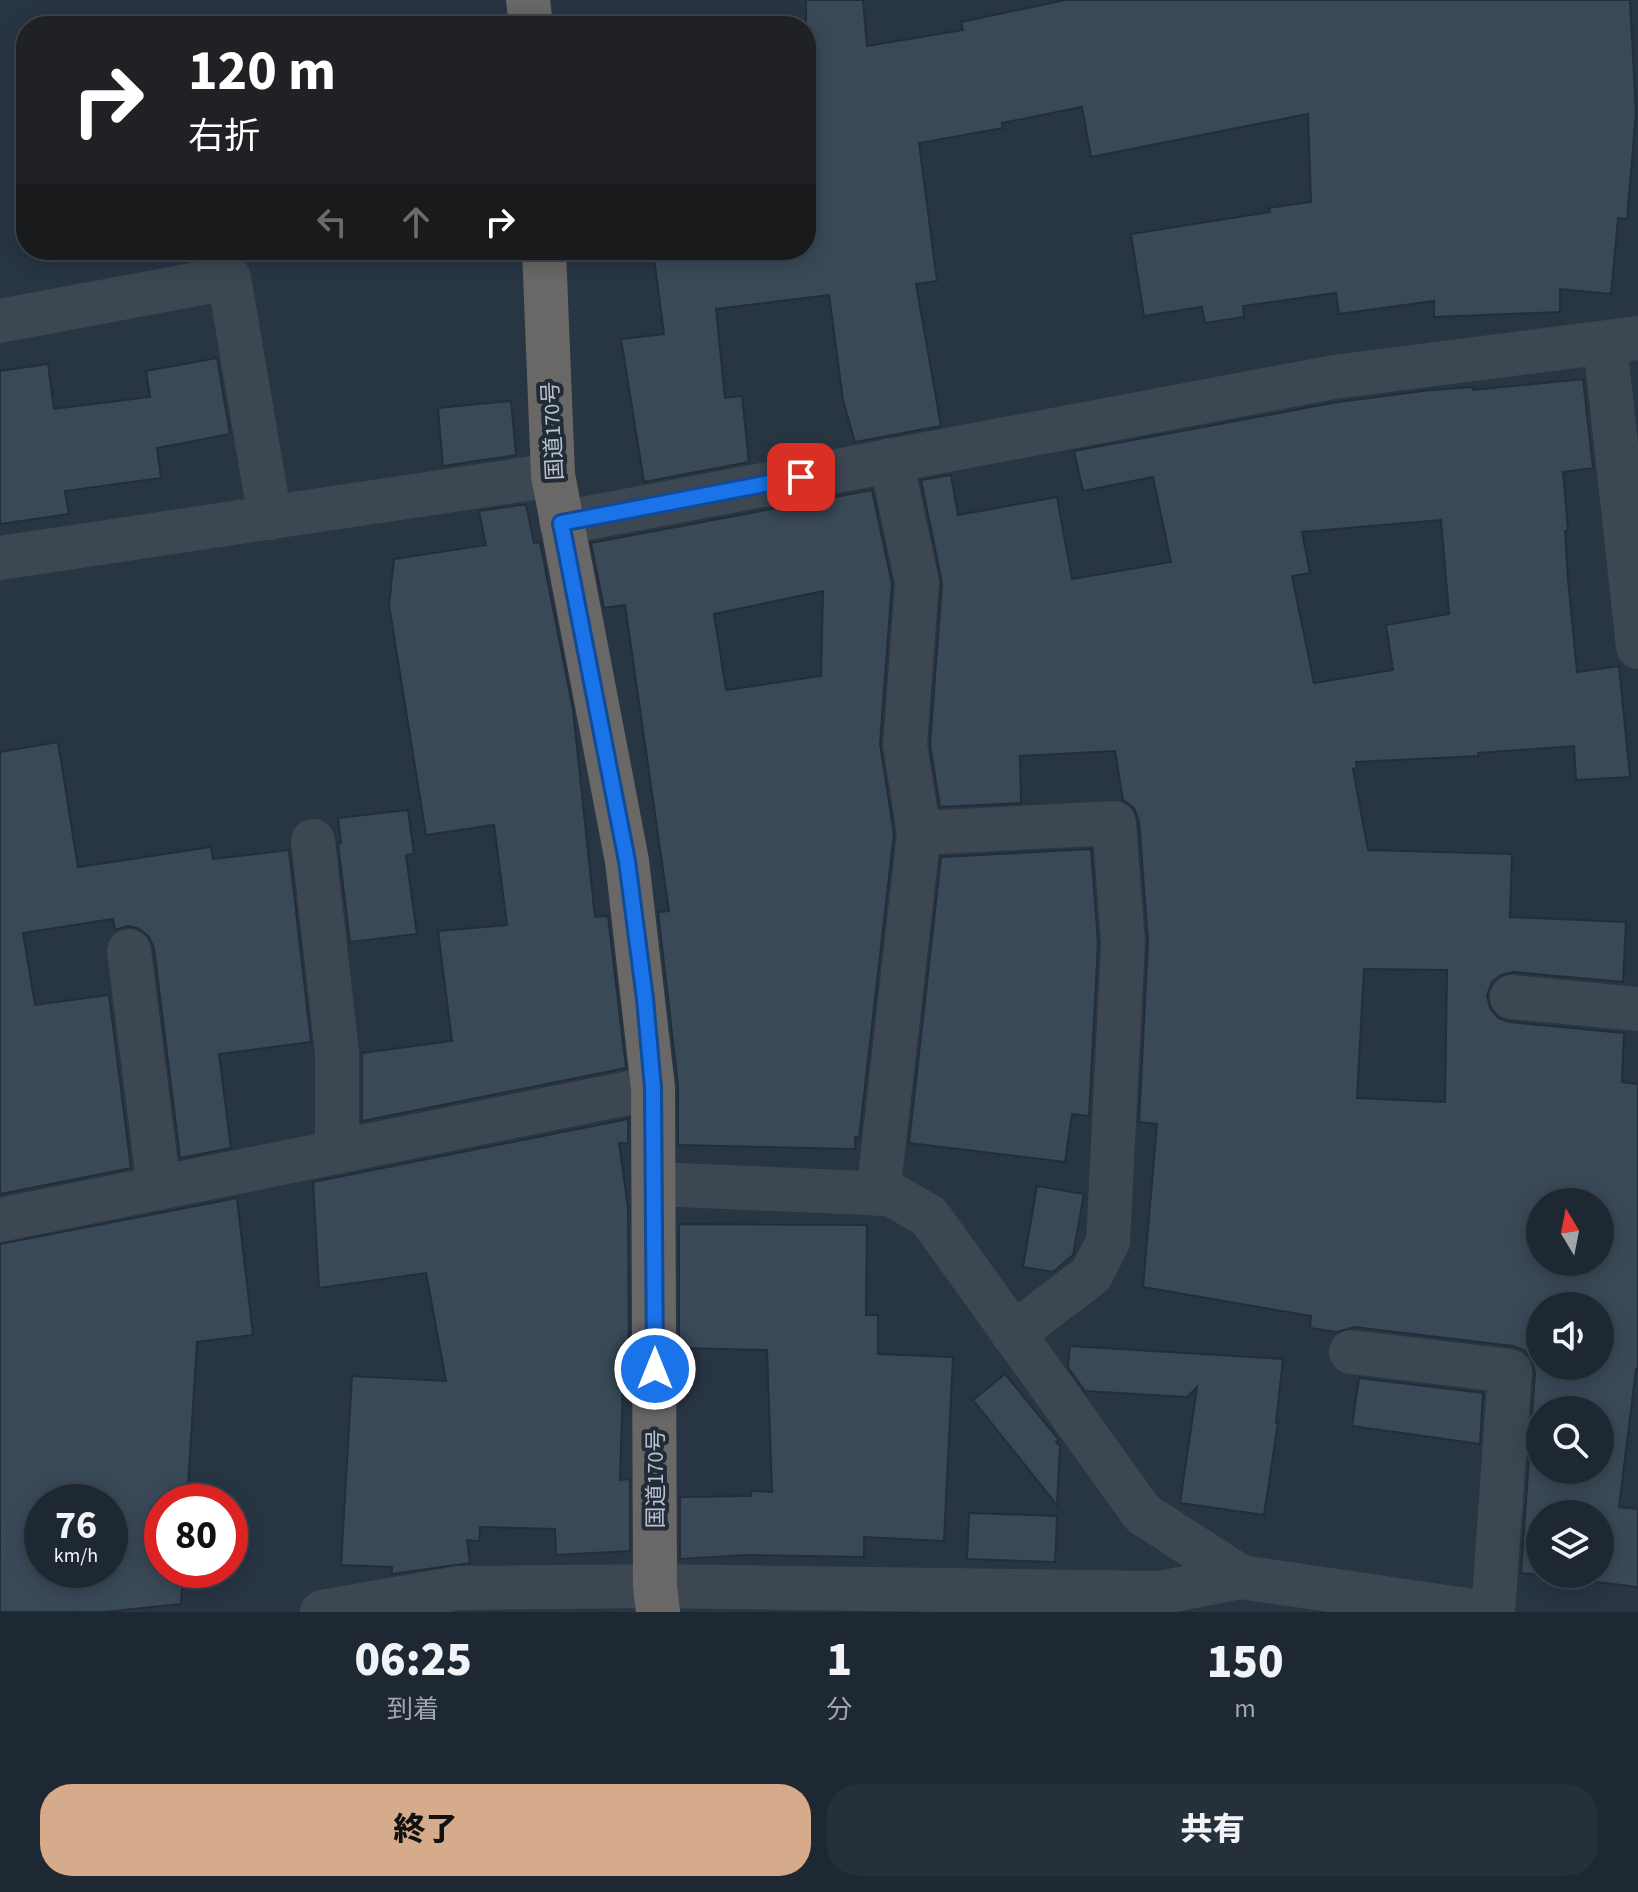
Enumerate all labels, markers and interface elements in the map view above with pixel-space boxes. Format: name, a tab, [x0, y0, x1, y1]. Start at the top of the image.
text: 120 m	[188, 32, 336, 111]
icon: right	[56, 48, 160, 152]
text: 右折	[188, 111, 260, 162]
icon: left	[310, 200, 354, 244]
icon: ahead	[394, 200, 438, 244]
icon: right	[478, 200, 522, 244]
street label: 国道170号	[534, 381, 572, 481]
pin	[767, 443, 835, 511]
icon: arrive	[779, 455, 823, 499]
north arrow	[1526, 1188, 1614, 1276]
map controls	[1526, 1188, 1614, 1588]
button: sound	[1526, 1292, 1614, 1380]
position arrow	[613, 1327, 697, 1411]
button: search	[1526, 1396, 1614, 1484]
street label: 国道170号	[640, 1430, 672, 1528]
speed limit sign: 80	[144, 1484, 248, 1588]
text: 76	[55, 1497, 97, 1554]
button: layers	[1526, 1500, 1614, 1588]
text: km/h	[54, 1542, 98, 1570]
text: 06:25	[354, 1626, 472, 1694]
text: 1	[826, 1626, 852, 1694]
text: 150	[1207, 1628, 1284, 1696]
text: m	[1234, 1690, 1256, 1727]
text: 到着	[387, 1691, 439, 1728]
text: 分	[826, 1691, 852, 1728]
button: 終了	[40, 1784, 811, 1876]
button: 共有	[827, 1784, 1598, 1876]

